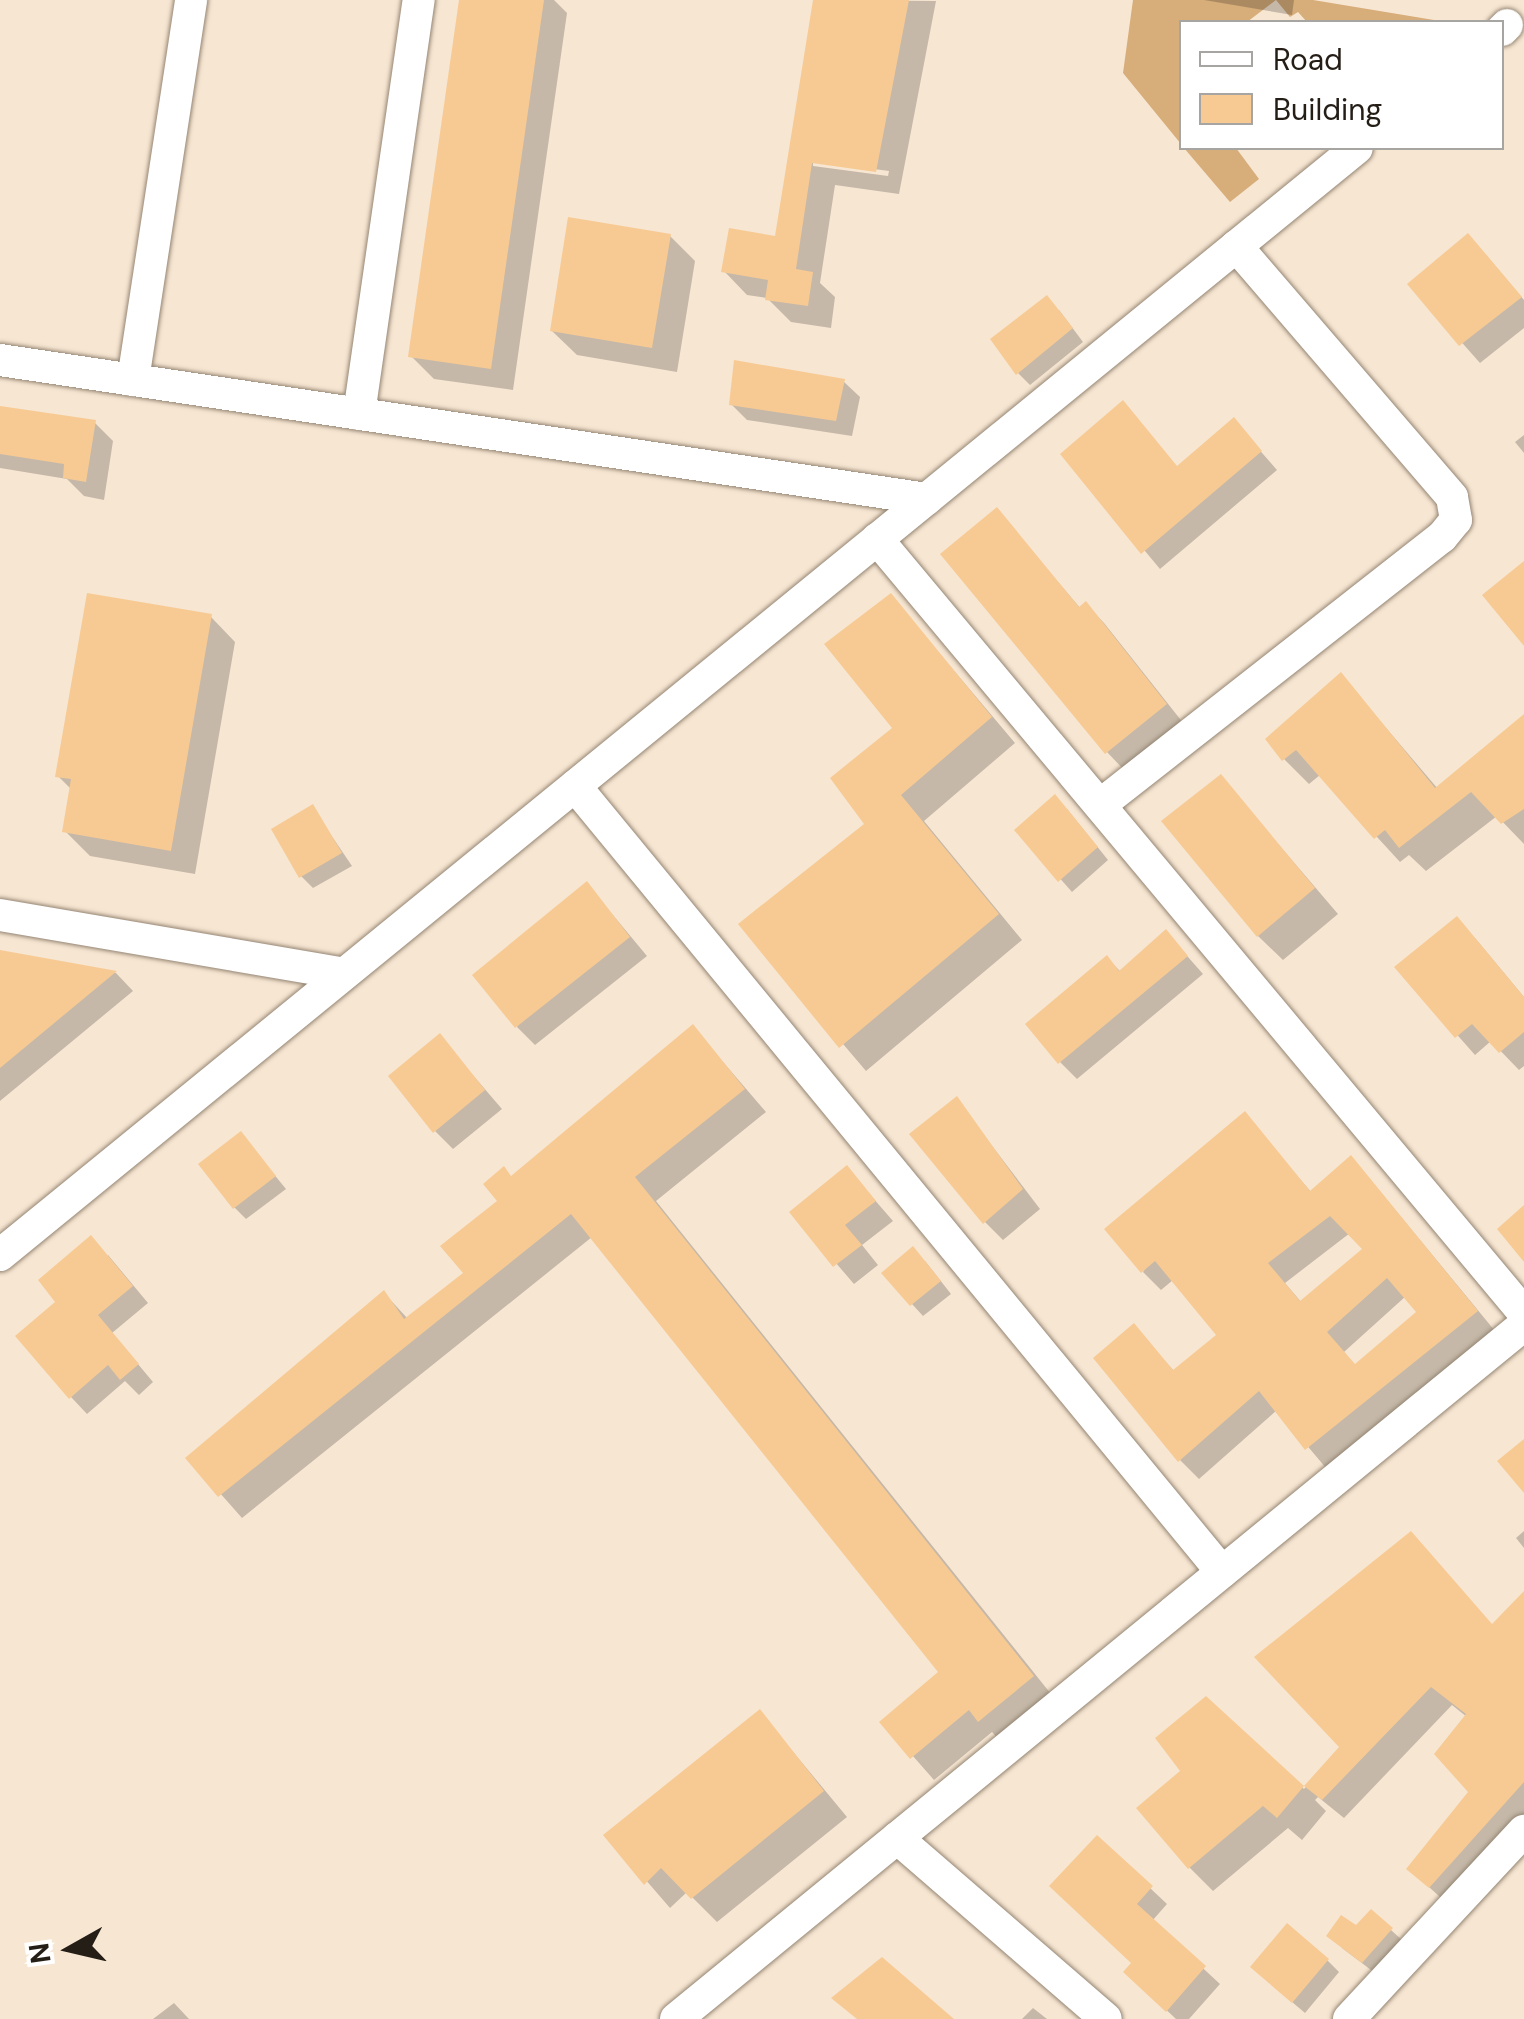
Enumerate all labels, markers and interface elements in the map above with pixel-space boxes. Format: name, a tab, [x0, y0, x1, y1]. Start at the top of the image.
legend	[1179, 20, 1504, 150]
text: Road	[1273, 40, 1343, 79]
text: Building	[1273, 90, 1382, 129]
north arrow	[20, 1899, 120, 1999]
text: N	[20, 1941, 60, 1966]

